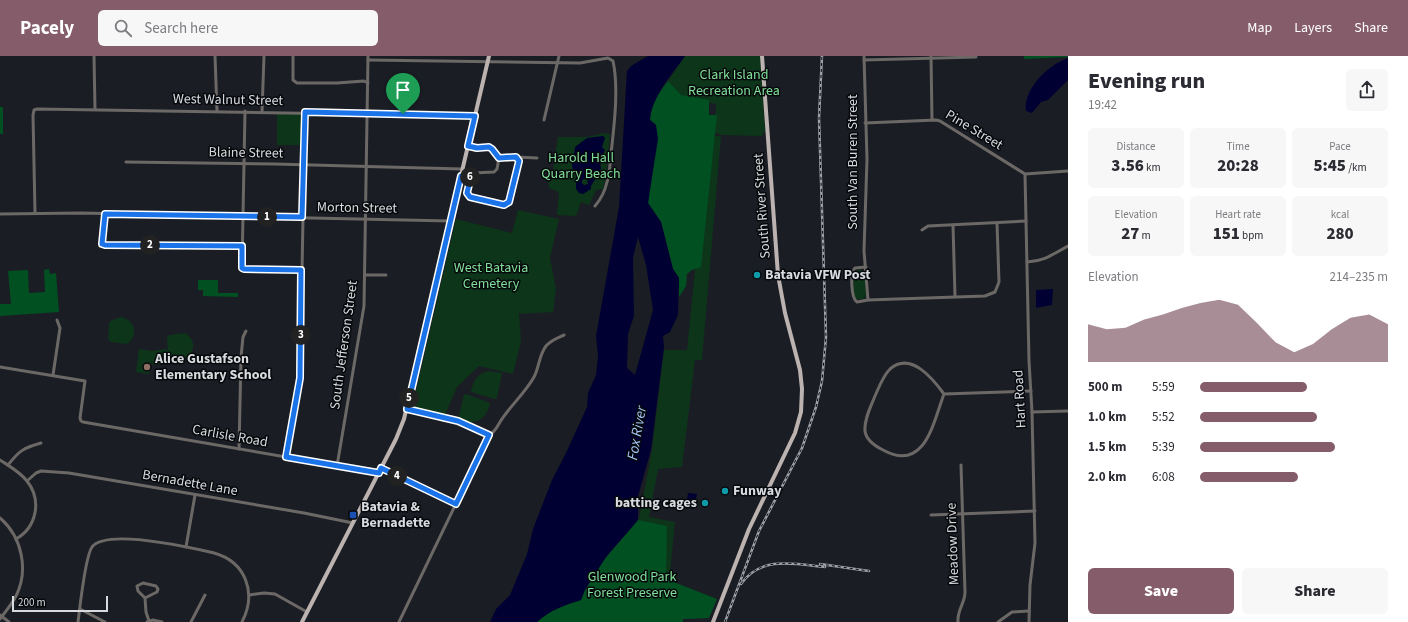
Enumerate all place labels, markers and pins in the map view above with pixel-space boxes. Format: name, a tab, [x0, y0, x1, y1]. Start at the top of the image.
pin	[386, 73, 420, 114]
pin: 6	[460, 167, 480, 187]
pin: 1	[257, 207, 277, 227]
pin: 2	[140, 235, 160, 255]
place label: Batavia VFW Post	[765, 265, 871, 285]
marker: Batavia VFW Post	[752, 270, 762, 280]
pin: 3	[291, 325, 311, 345]
place label: Alice Gustafson Elementary School	[154, 349, 271, 385]
marker: Alice Gustafson Elementary School	[142, 362, 152, 372]
pin: 5	[399, 388, 419, 408]
pin: 4	[387, 466, 407, 486]
place label: Funway	[733, 481, 782, 501]
marker: Funway	[720, 486, 730, 496]
place label: batting cages	[615, 493, 697, 513]
place label: Batavia & Bernadette	[361, 497, 430, 533]
marker: batting cages	[700, 498, 710, 508]
marker: Batavia & Bernadette	[348, 510, 358, 520]

